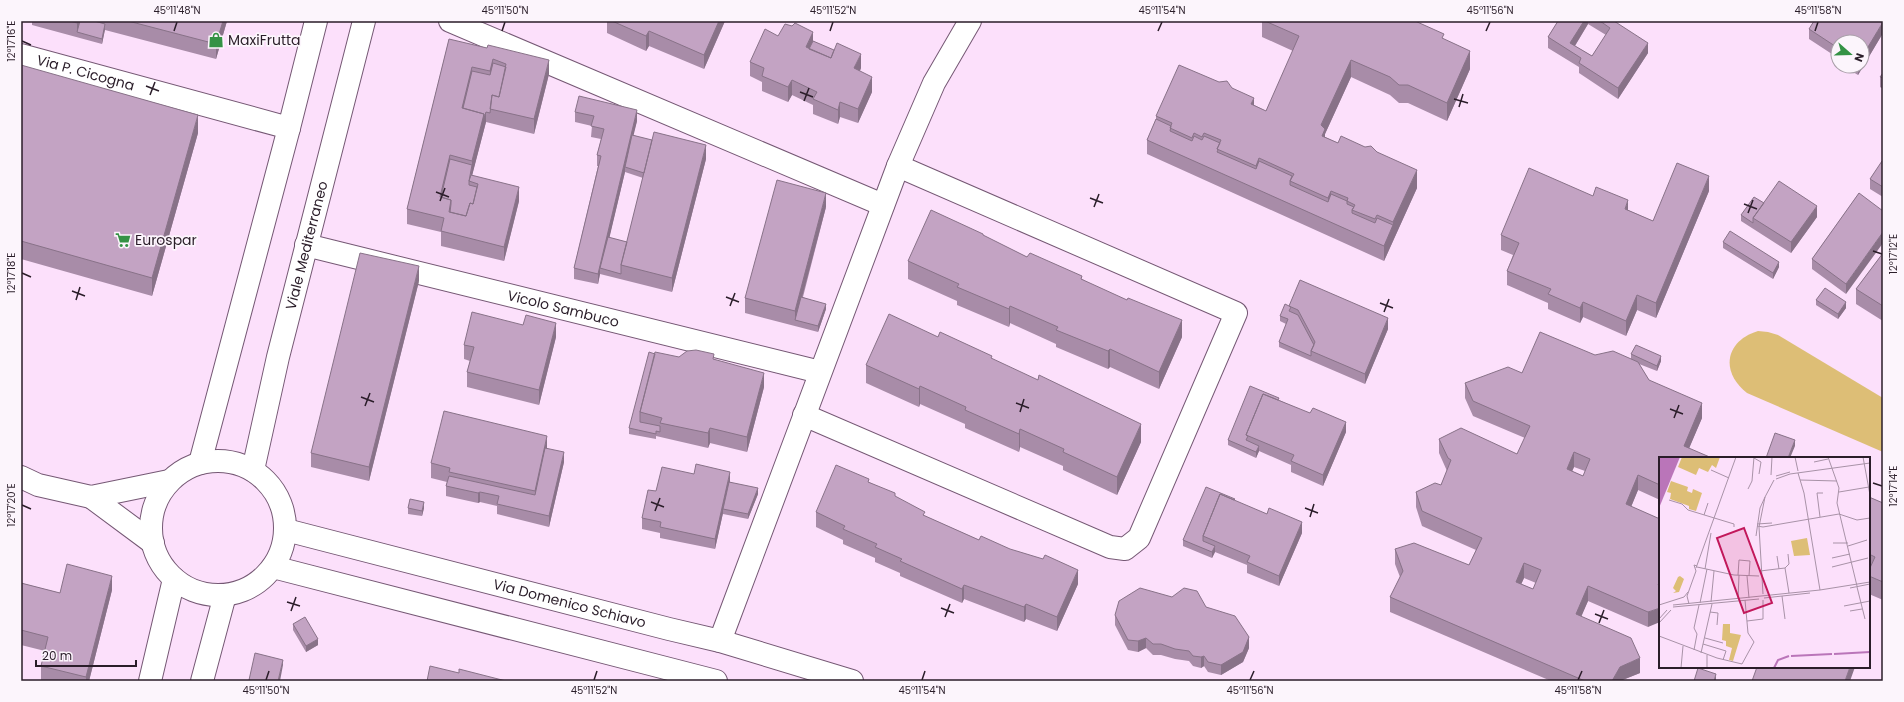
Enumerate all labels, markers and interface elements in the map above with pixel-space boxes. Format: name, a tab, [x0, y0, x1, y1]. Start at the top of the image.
text: 45°11'48"N	[153, 3, 201, 18]
text: 45°11'50"N	[481, 3, 529, 18]
text: 45°11'52"N	[810, 3, 856, 18]
text: 45°11'54"N	[1138, 3, 1186, 18]
text: 45°11'56"N	[1466, 3, 1514, 18]
text: 45°11'58"N	[1794, 3, 1842, 18]
text: 12°17'16"E	[4, 21, 19, 61]
place label: MaxiFrutta	[228, 30, 301, 50]
shop icon: MaxiFrutta	[207, 31, 225, 49]
north arrow	[1830, 34, 1870, 74]
street label: Via P. Cicogna	[34, 50, 137, 95]
text: N	[1850, 51, 1868, 64]
street label: Viale Mediterraneo	[280, 179, 333, 312]
place label: Eurospar	[135, 230, 197, 250]
supermarket icon: Eurospar	[114, 231, 132, 249]
text: 12°17'12"E	[1886, 234, 1901, 274]
text: 12°17'18"E	[4, 253, 19, 293]
street label: Vicolo Sambuco	[505, 285, 621, 332]
inset map	[1659, 457, 1870, 668]
text: 12°17'14"E	[1886, 466, 1901, 506]
text: 12°17'20"E	[4, 483, 19, 527]
street label: Via Domenico Schiavo	[491, 574, 648, 633]
scale bar	[36, 642, 136, 668]
text: 20 m	[42, 647, 72, 664]
text: 45°11'50"N	[242, 683, 290, 698]
text: 45°11'52"N	[571, 683, 617, 698]
text: 45°11'54"N	[898, 683, 946, 698]
text: 45°11'56"N	[1226, 683, 1274, 698]
text: 45°11'58"N	[1554, 683, 1602, 698]

